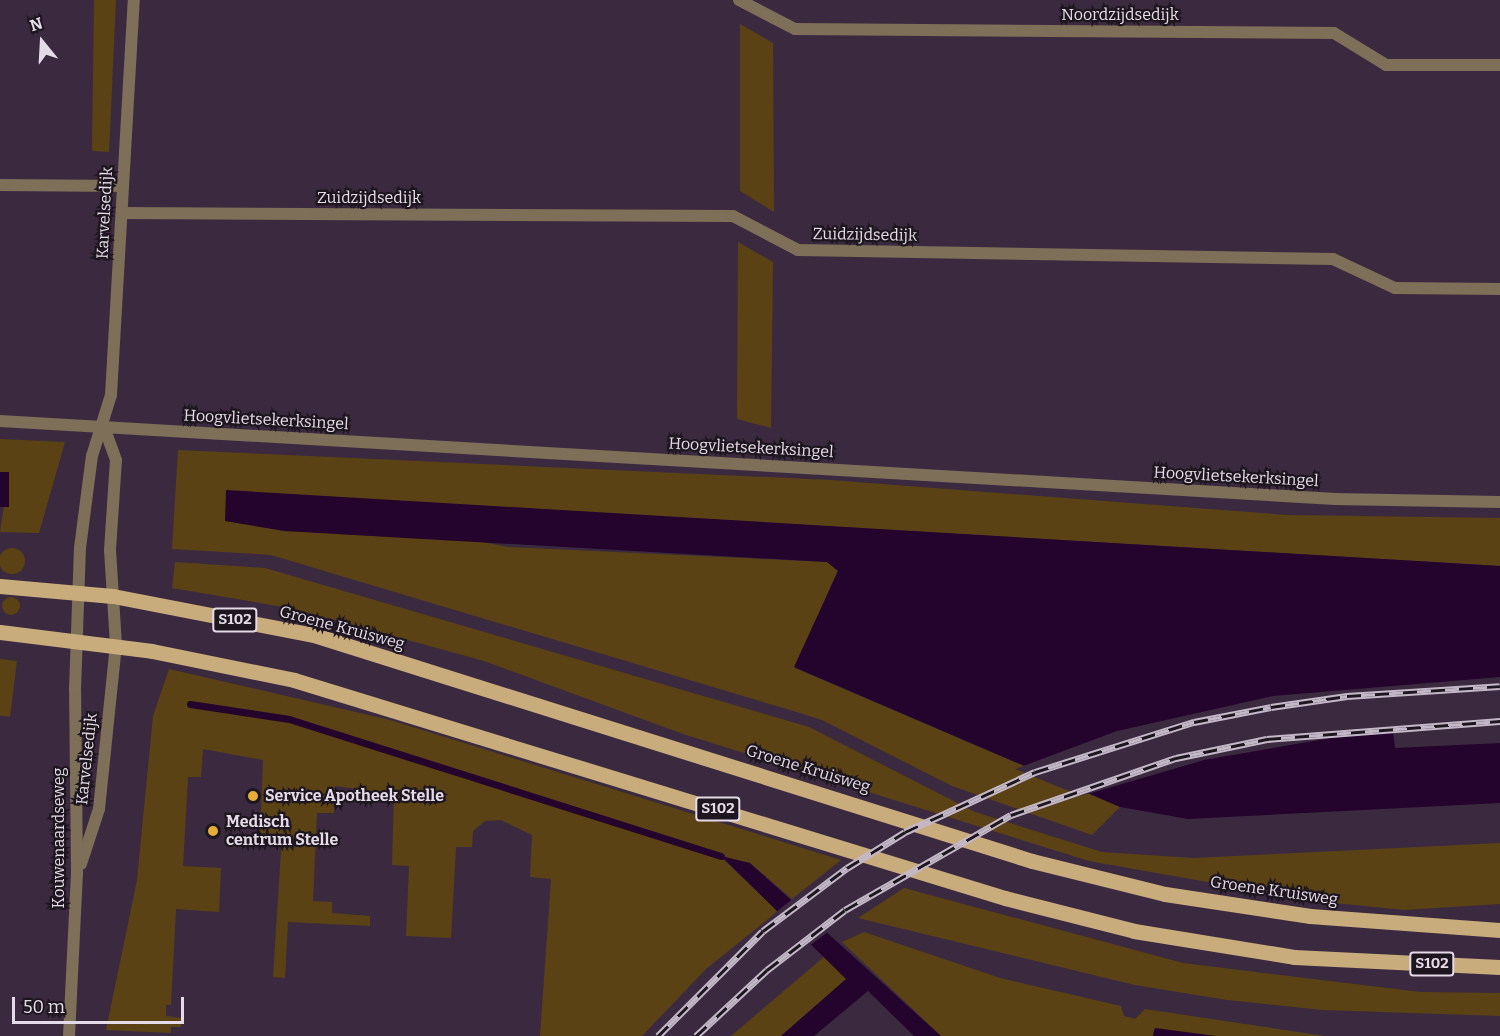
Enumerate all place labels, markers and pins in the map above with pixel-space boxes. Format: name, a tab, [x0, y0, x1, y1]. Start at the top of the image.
place label: Service Apotheek Stelle	[265, 786, 444, 806]
marker: Service Apotheek Stelle	[246, 789, 260, 803]
place label: Medisch centrum Stelle	[226, 812, 338, 850]
marker: Medisch centrum Stelle	[204, 822, 222, 840]

